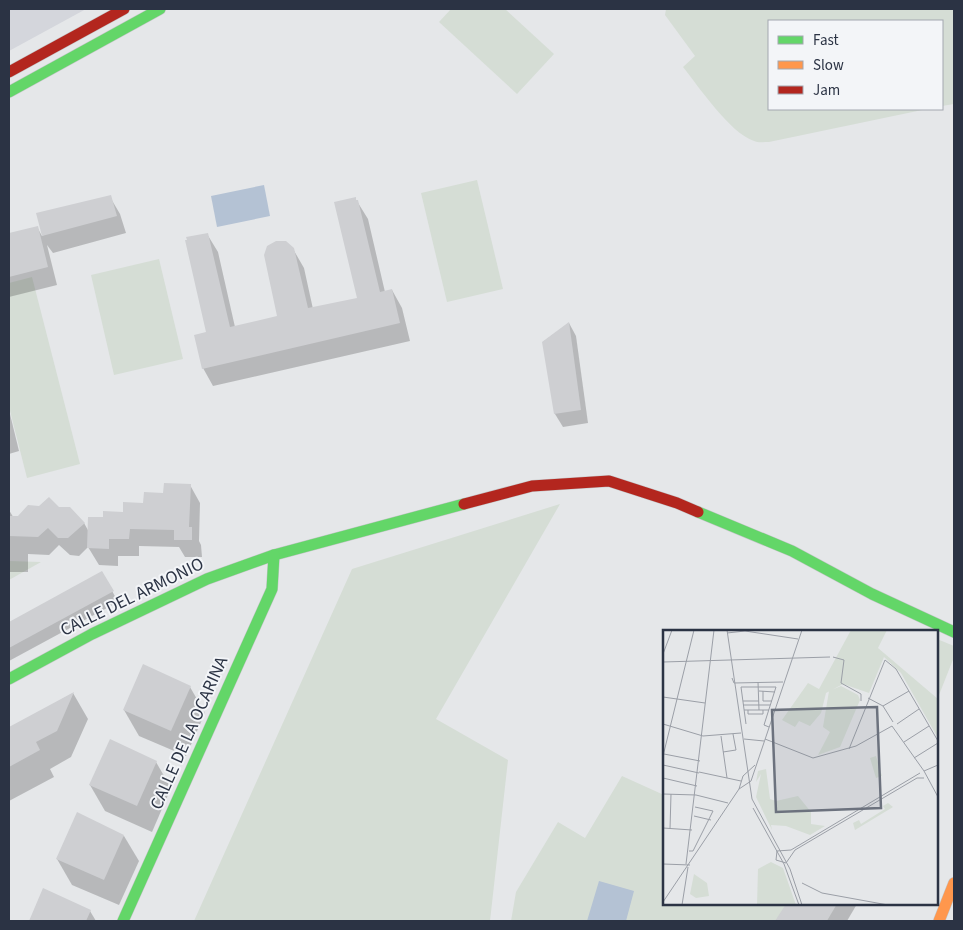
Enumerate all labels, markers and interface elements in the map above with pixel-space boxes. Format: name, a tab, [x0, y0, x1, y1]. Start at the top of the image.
legend	[768, 20, 943, 110]
text: Fast	[813, 30, 839, 51]
text: Slow	[813, 55, 844, 76]
text: Jam	[813, 80, 840, 101]
street label: CALLE DEL ARMONIO	[56, 551, 208, 643]
inset map	[663, 630, 938, 905]
street label: CALLE DE LA OCARINA	[144, 652, 234, 814]

